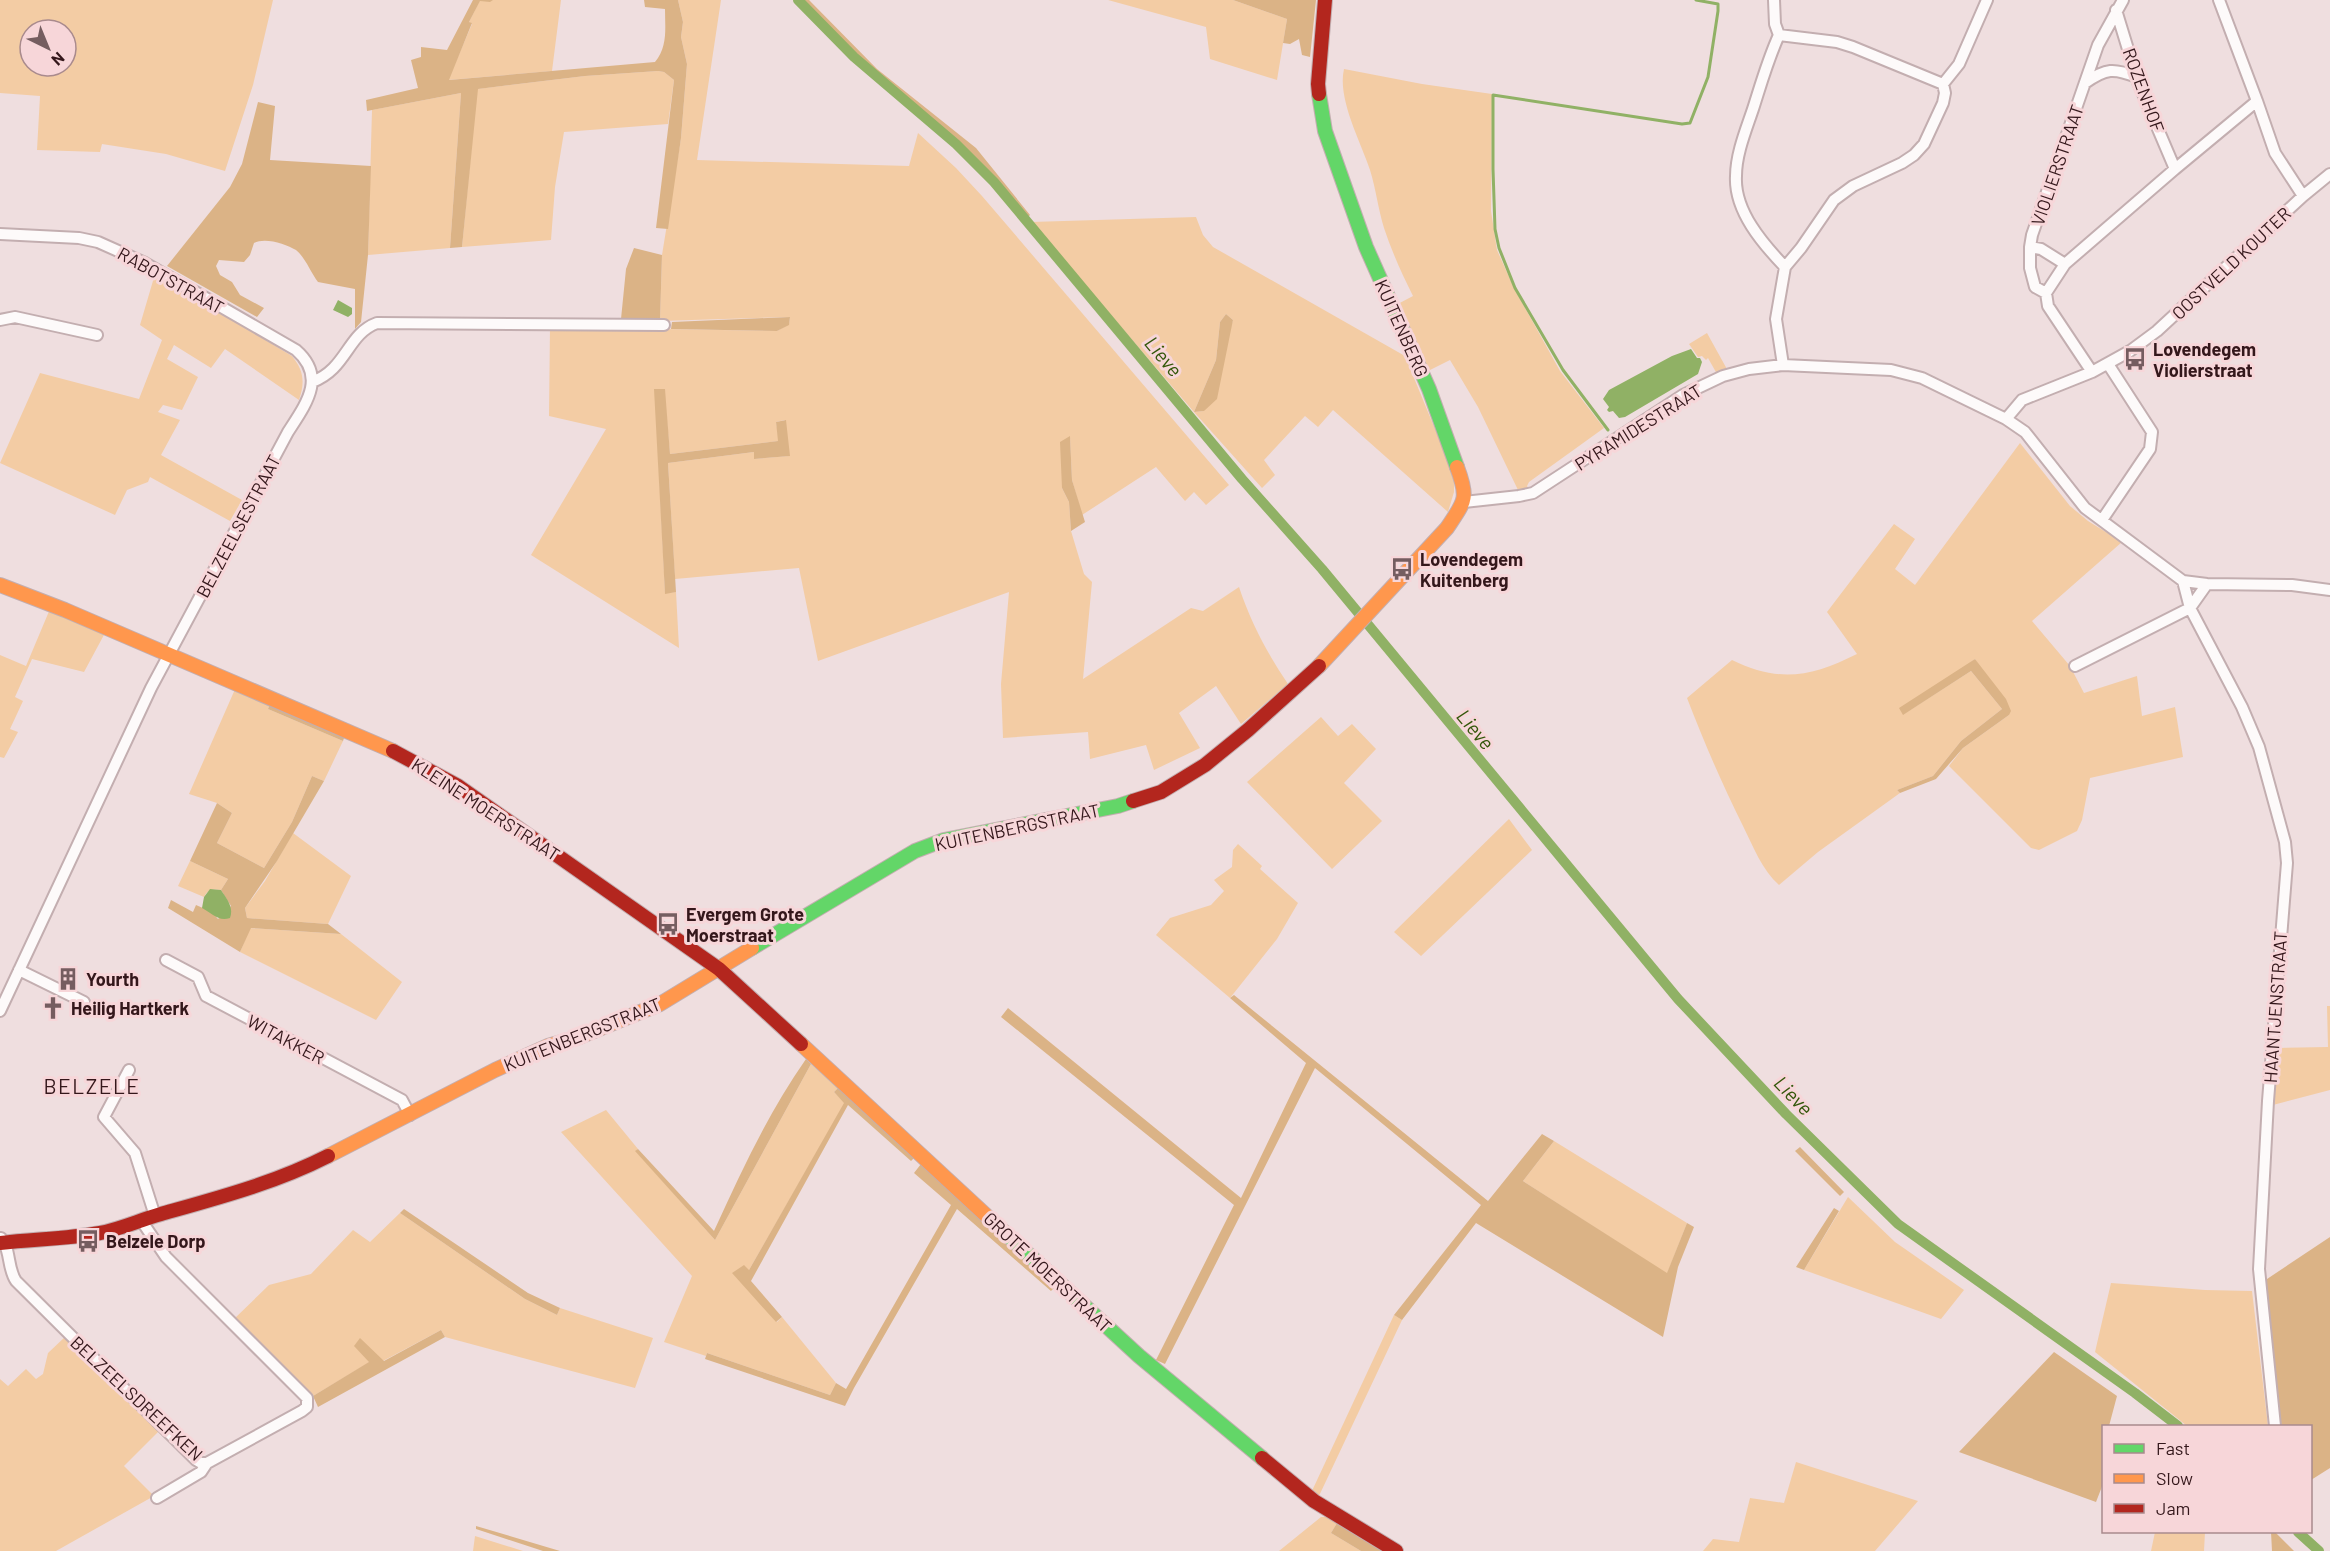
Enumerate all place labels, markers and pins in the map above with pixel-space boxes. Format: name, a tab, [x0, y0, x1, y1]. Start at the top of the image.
place label: Lovendegem Violierstraat	[2153, 338, 2256, 381]
bus stop icon: Lovendegem Violierstraat	[2122, 346, 2148, 372]
place label: Lovendegem Kuitenberg	[1420, 548, 1523, 591]
bus stop icon: Lovendegem Kuitenberg	[1389, 556, 1415, 582]
place label: Evergem Grote Moerstraat	[686, 903, 804, 946]
bus stop icon: Evergem Grote Moerstraat	[655, 911, 681, 937]
building icon: Yourth	[55, 966, 81, 992]
place label: Yourth	[86, 968, 139, 990]
church icon: Heilig Hartkerk	[40, 995, 66, 1021]
place label: Heilig Hartkerk	[71, 997, 189, 1019]
bus stop icon: Belzele Dorp	[75, 1228, 101, 1254]
place label: Belzele Dorp	[106, 1230, 206, 1252]

